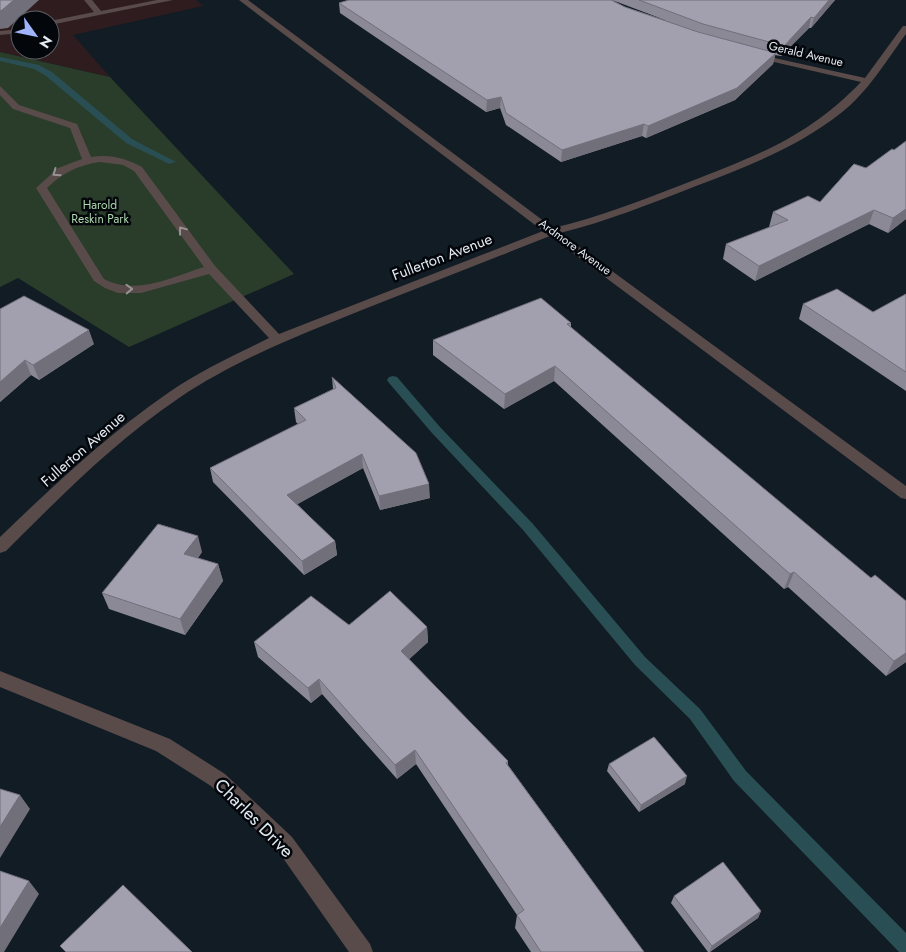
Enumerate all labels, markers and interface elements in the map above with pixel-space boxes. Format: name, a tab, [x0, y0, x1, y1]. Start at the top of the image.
north arrow	[10, 10, 60, 60]
text: N	[34, 32, 57, 52]
street label: Gerald Avenue	[767, 37, 845, 71]
one-way arrow	[52, 167, 61, 176]
park label: Harold Reskin Park	[71, 196, 129, 228]
street label: Ardmore Avenue	[535, 214, 615, 280]
one-way arrow	[180, 227, 188, 236]
street label: Fullerton Avenue	[389, 228, 496, 286]
one-way arrow	[126, 283, 134, 294]
street label: Fullerton Avenue	[36, 406, 130, 492]
street label: Charles Drive	[208, 772, 300, 864]

